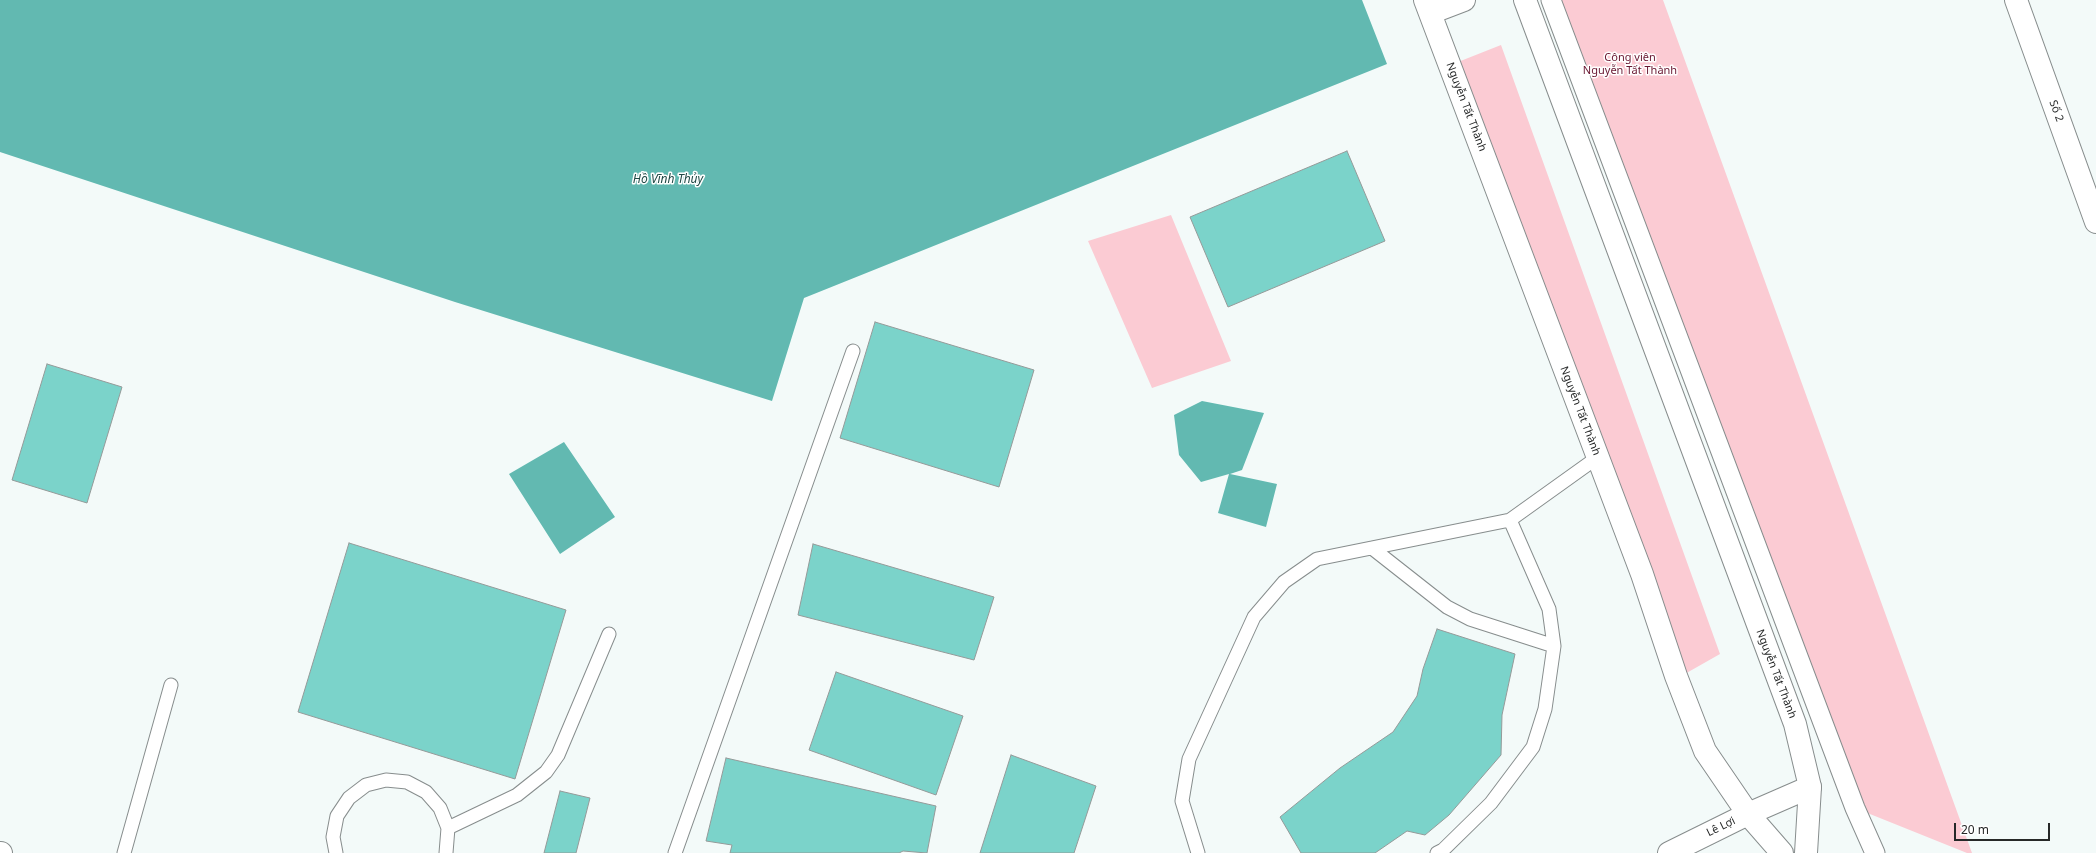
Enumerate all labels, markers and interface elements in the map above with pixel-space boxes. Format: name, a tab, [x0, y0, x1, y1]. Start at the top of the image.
park label: Công viên Nguyễn Tất Thành	[1583, 51, 1677, 77]
street label: Nguyễn Tất Thành	[1443, 61, 1489, 153]
street label: Số 2	[2046, 98, 2066, 124]
water label: Hồ Vĩnh Thủy	[633, 173, 703, 187]
street label: Nguyễn Tất Thành	[1557, 365, 1603, 457]
street label: Nguyễn Tất Thành	[1753, 628, 1799, 720]
street label: Lê Lợi	[1705, 814, 1737, 840]
scale bar	[1956, 815, 2052, 841]
text: 20 m	[1961, 821, 1989, 838]

